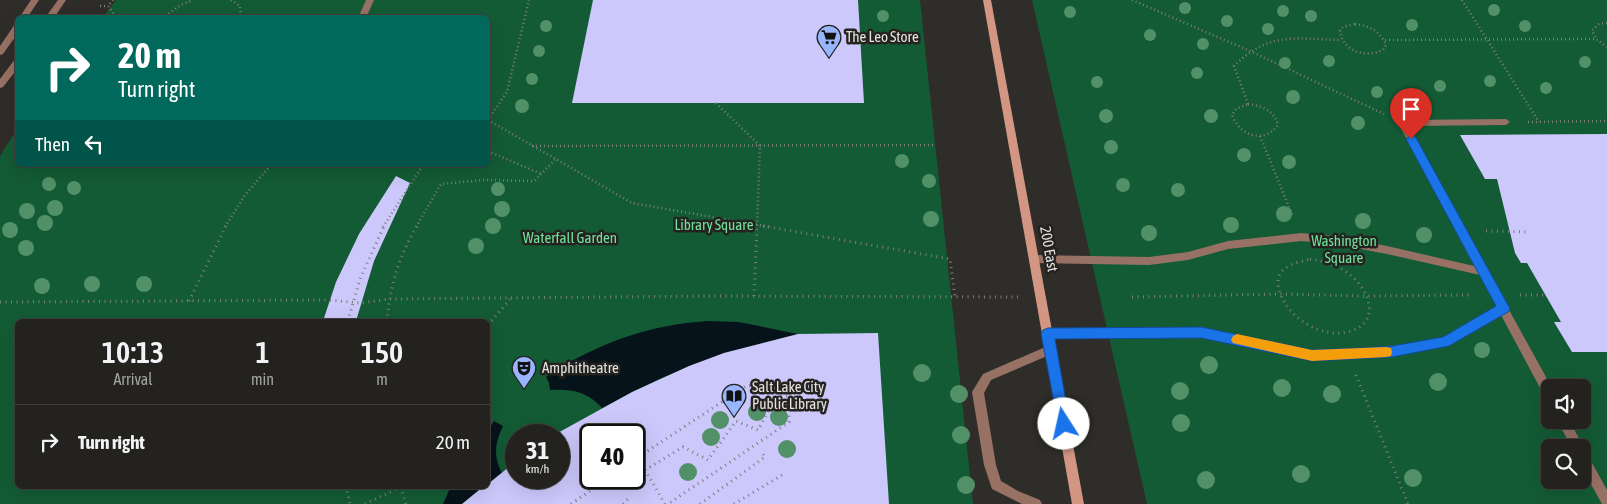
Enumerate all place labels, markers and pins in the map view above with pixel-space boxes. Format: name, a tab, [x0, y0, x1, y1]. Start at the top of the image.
supermarket icon: The Leo Store	[816, 24, 842, 58]
place label: The Leo Store	[846, 28, 919, 45]
pin	[1390, 88, 1432, 139]
theatre icon: Amphitheatre	[511, 355, 537, 389]
place label: Amphitheatre	[542, 359, 619, 376]
place label: Salt Lake City Public Library	[752, 378, 827, 412]
library icon: Salt Lake City Public Library	[721, 383, 747, 417]

